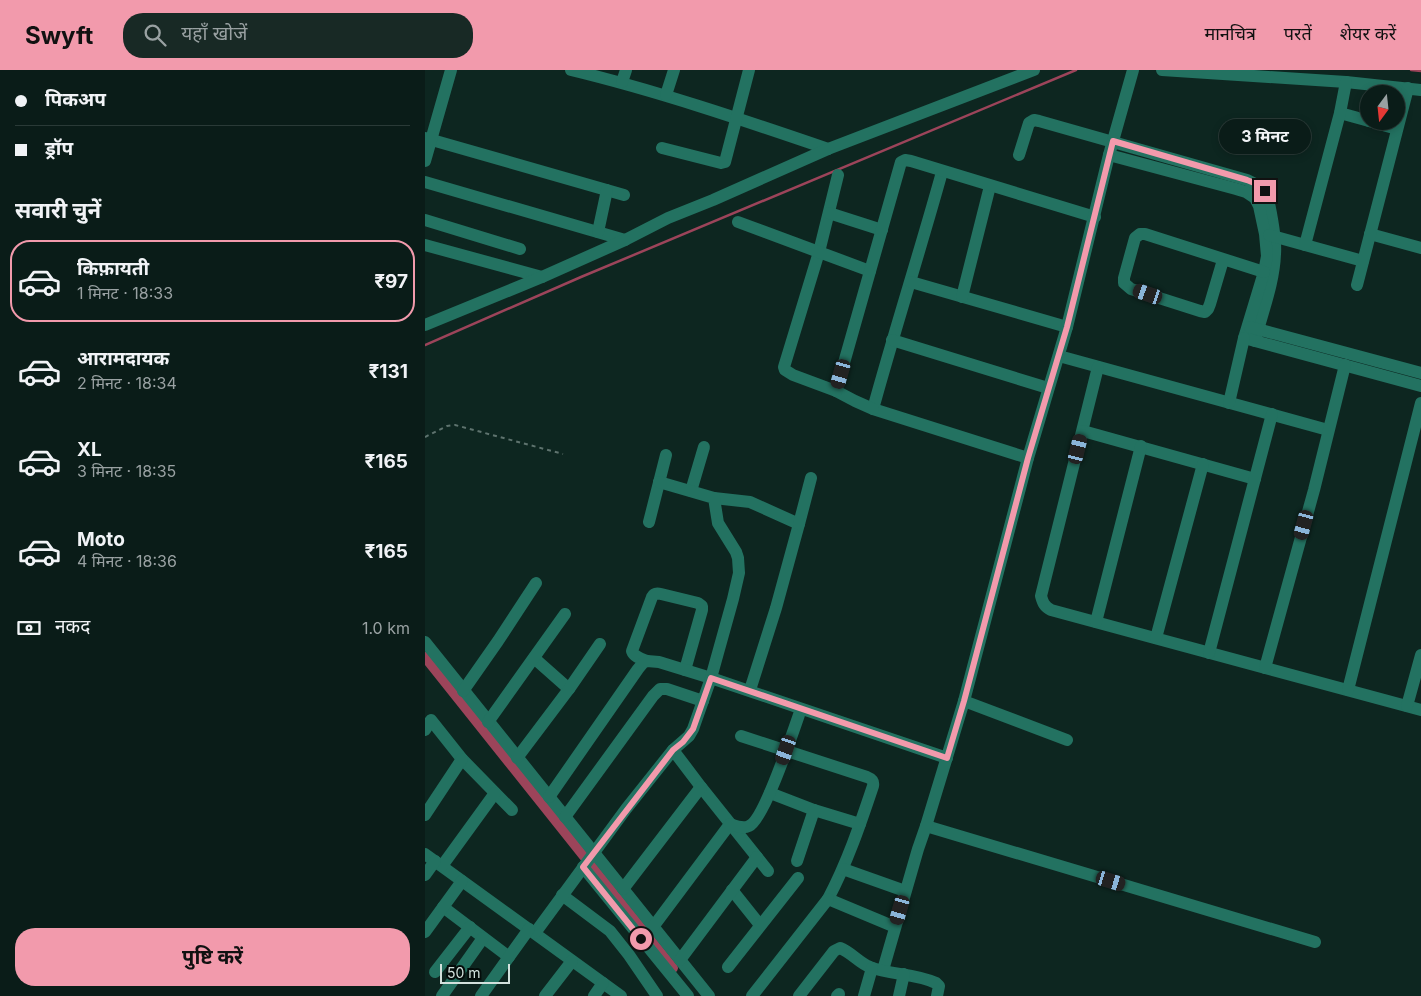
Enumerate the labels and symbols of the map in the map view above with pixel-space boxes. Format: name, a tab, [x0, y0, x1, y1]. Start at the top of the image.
north arrow	[1360, 85, 1405, 130]
callout: 3 मिनट	[1219, 118, 1311, 154]
route end	[1254, 180, 1276, 202]
car	[1131, 282, 1164, 306]
car	[829, 358, 852, 390]
car	[1067, 433, 1088, 465]
car	[1292, 509, 1315, 541]
car	[774, 733, 797, 767]
car	[1094, 869, 1127, 893]
car	[888, 894, 911, 926]
route start	[630, 928, 652, 950]
scale bar	[440, 961, 510, 984]

